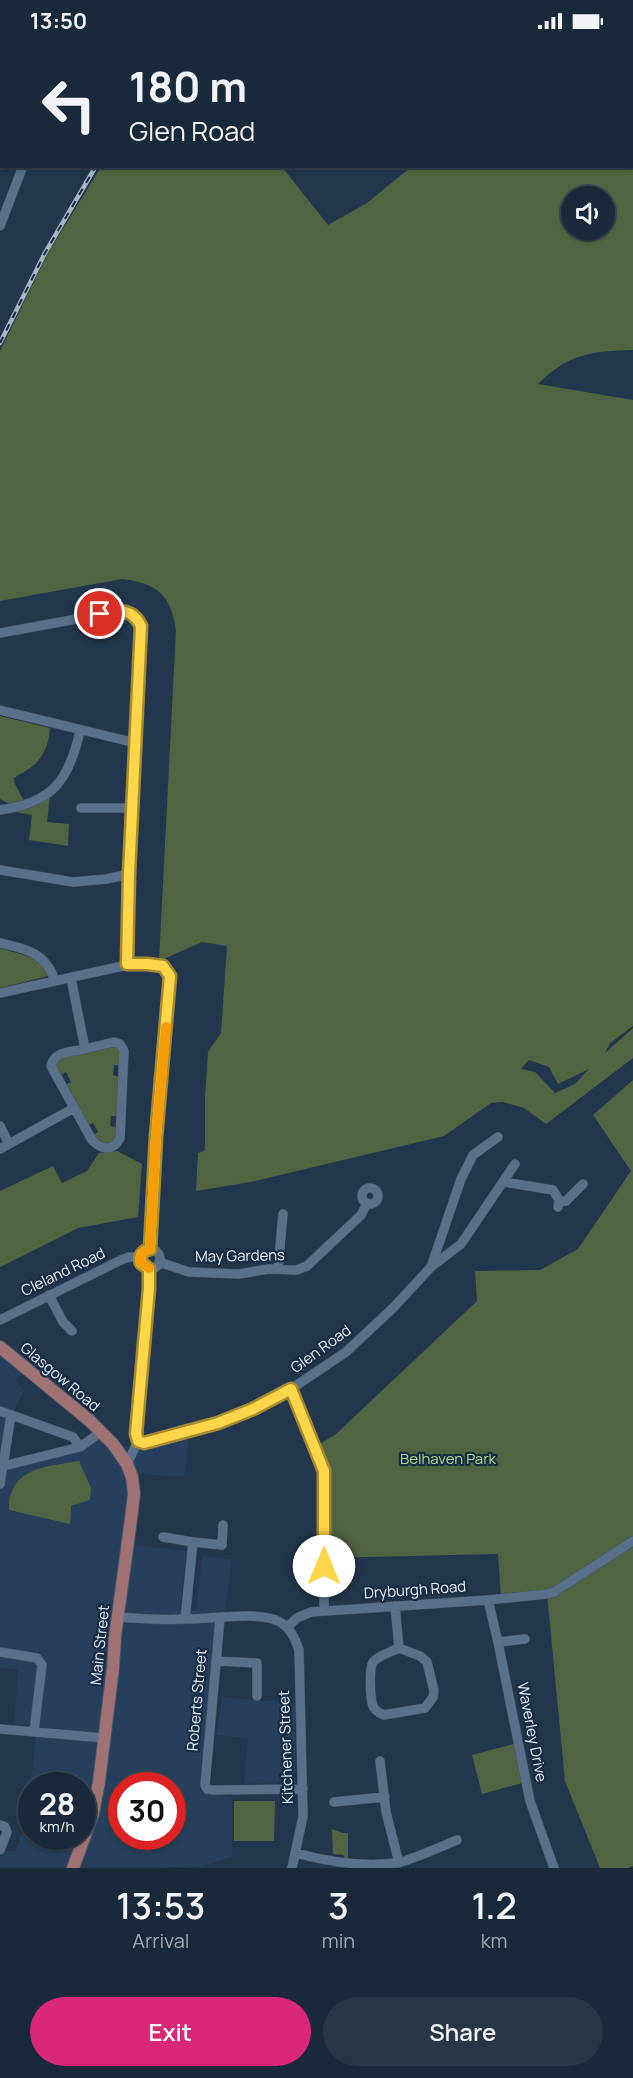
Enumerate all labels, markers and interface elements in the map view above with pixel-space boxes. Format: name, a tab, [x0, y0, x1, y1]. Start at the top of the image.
text: 13:50	[30, 6, 87, 36]
text: 180 m	[129, 57, 247, 115]
icon: left	[30, 66, 108, 144]
text: Glen Road	[129, 112, 255, 149]
map controls	[561, 186, 615, 240]
button: sound	[561, 186, 615, 240]
pin	[74, 588, 125, 639]
icon: arrive	[83, 597, 116, 630]
street label: Cleland Road	[17, 1242, 108, 1301]
street label: May Gardens	[195, 1244, 285, 1267]
street label: Glen Road	[286, 1320, 355, 1378]
street label: Glasgow Road	[16, 1337, 105, 1416]
park label: Belhaven Park	[400, 1448, 497, 1469]
position arrow	[292, 1534, 356, 1598]
street label: Dryburgh Road	[363, 1575, 467, 1604]
street label: Main Street	[85, 1604, 114, 1686]
street label: Roberts Street	[182, 1648, 211, 1752]
street label: Waverley Drive	[513, 1680, 552, 1784]
street label: Kitchener Street	[273, 1690, 298, 1804]
speed limit sign: 30	[108, 1772, 186, 1850]
text: 28	[39, 1783, 75, 1824]
text: km/h	[40, 1816, 74, 1837]
text: 13:53	[116, 1881, 205, 1930]
text: 3	[328, 1881, 349, 1930]
text: 1.2	[472, 1881, 517, 1930]
text: Arrival	[132, 1927, 189, 1954]
text: min	[322, 1927, 355, 1954]
text: km	[481, 1927, 508, 1954]
button: Exit	[30, 1997, 311, 2066]
button: Share	[323, 1997, 603, 2066]

